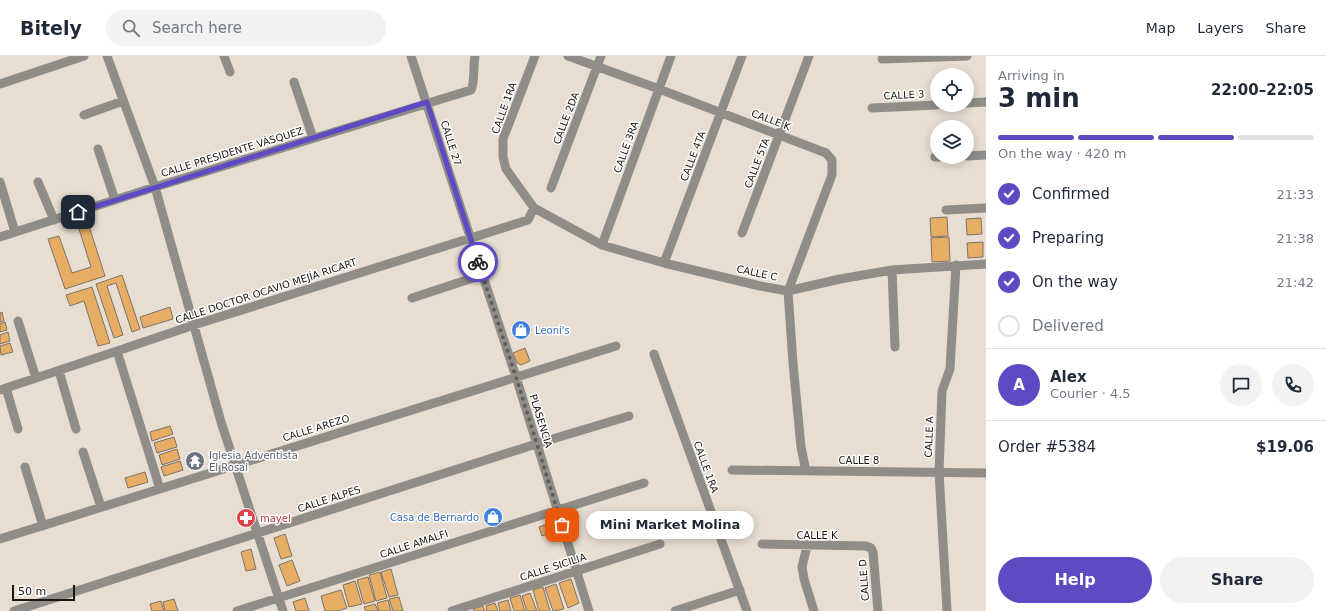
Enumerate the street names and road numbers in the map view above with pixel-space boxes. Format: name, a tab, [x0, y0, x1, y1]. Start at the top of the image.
street label: CALLE 1RA	[490, 81, 518, 135]
street label: CALLE 3	[883, 88, 925, 102]
street label: CALLE 2DA	[551, 90, 581, 146]
street label: CALLE K	[750, 108, 793, 133]
street label: CALLE 27	[438, 119, 464, 167]
street label: CALLE 3RA	[612, 120, 640, 174]
street label: CALLE PRESIDENTE VÁSQUEZ	[159, 124, 304, 179]
street label: CALLE 4TA	[678, 129, 708, 183]
street label: CALLE 5TA	[742, 136, 772, 190]
street label: CALLE DOCTOR OCAVIO MEJÍA RICART	[174, 255, 359, 326]
street label: CALLE C	[736, 263, 778, 283]
street label: PLASENCIA	[528, 393, 554, 449]
street label: CALLE AREZO	[281, 413, 351, 443]
street label: CALLE A	[923, 416, 935, 458]
street label: CALLE 1RA	[692, 440, 720, 494]
street label: CALLE 8	[839, 455, 879, 466]
street label: CALLE ALPES	[296, 484, 362, 514]
street label: CALLE AMALFI	[379, 528, 449, 560]
street label: CALLE K	[796, 530, 838, 541]
street label: CALLE SICILIA	[518, 551, 588, 583]
street label: CALLE D	[857, 558, 871, 601]

